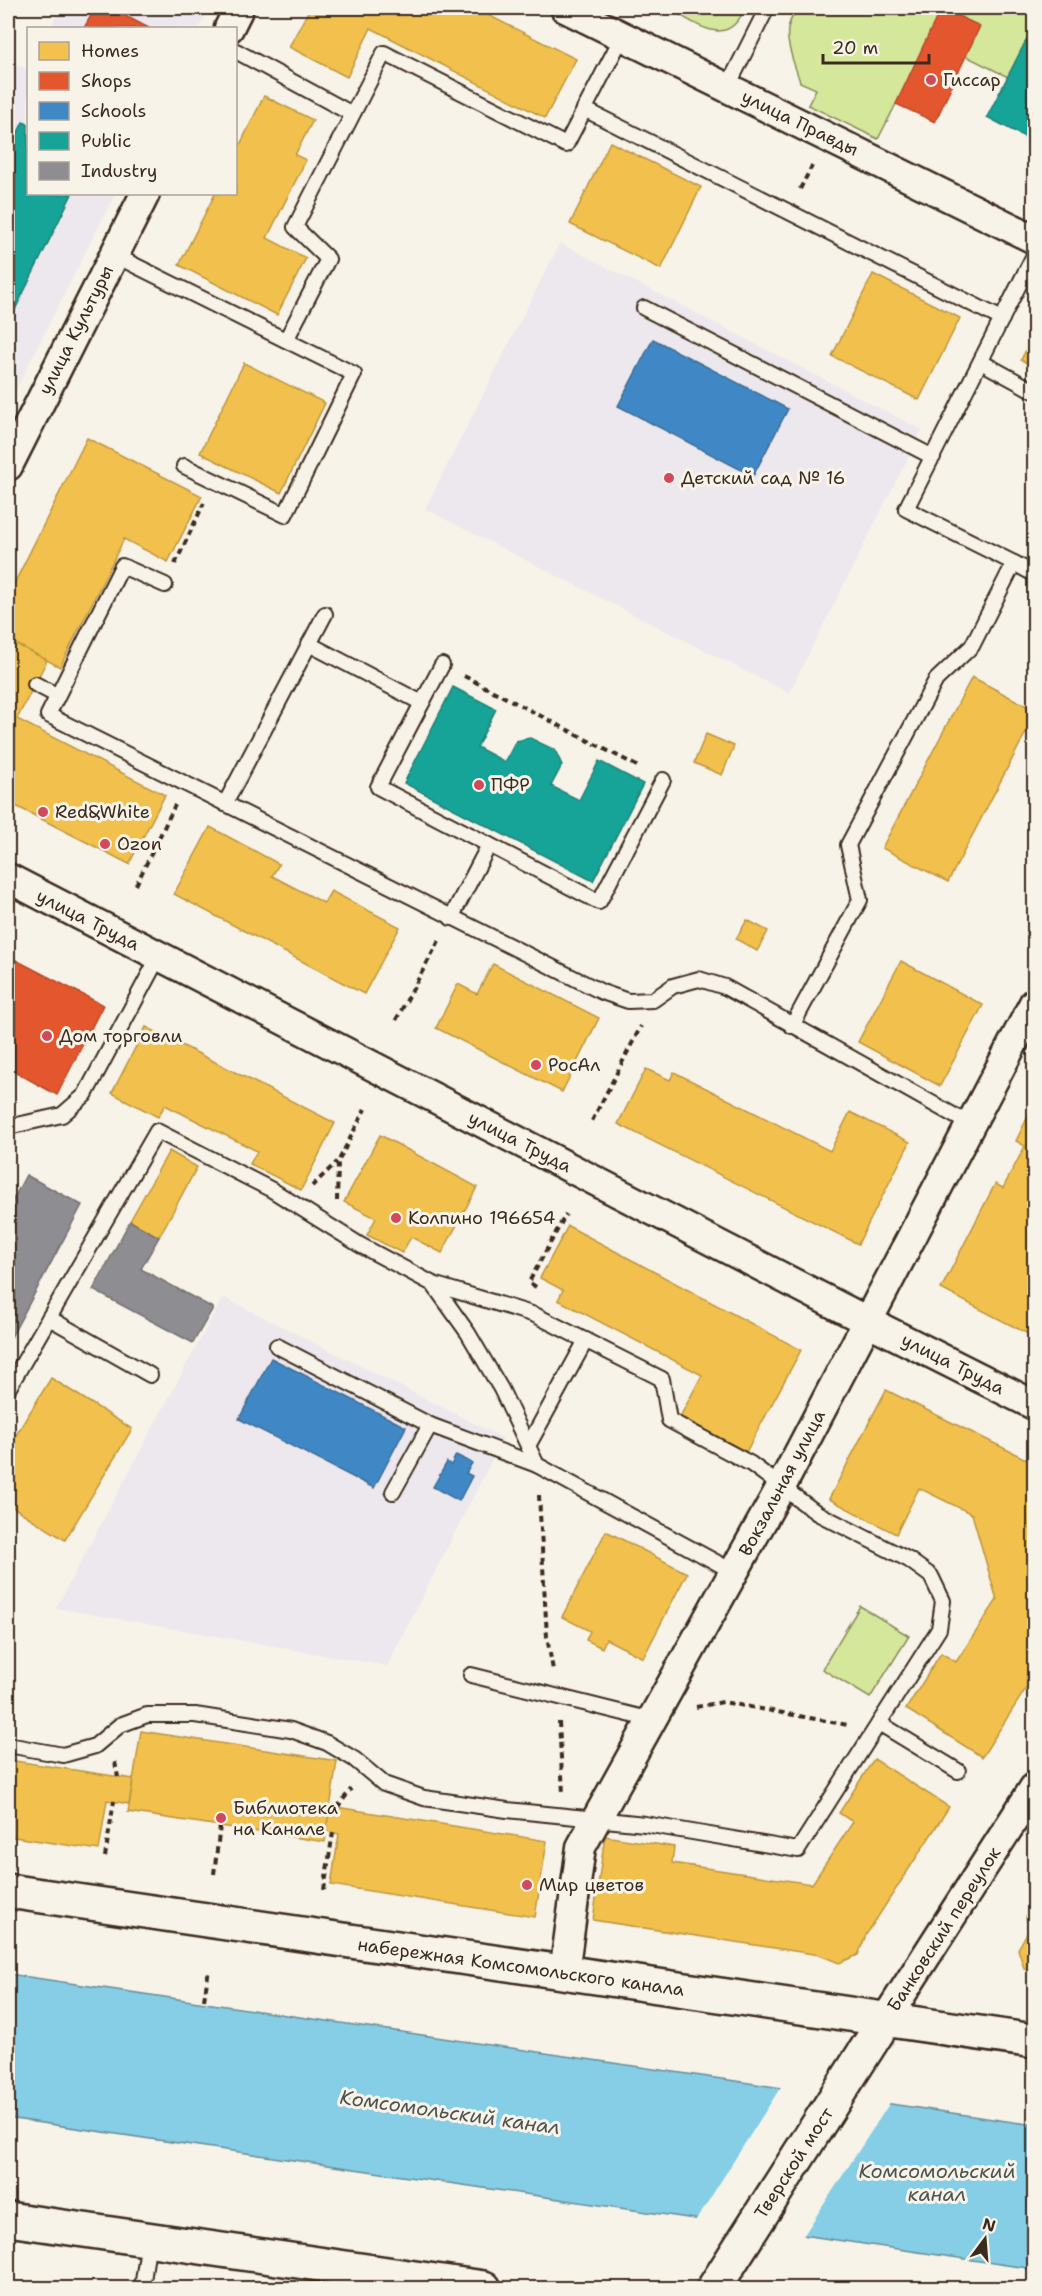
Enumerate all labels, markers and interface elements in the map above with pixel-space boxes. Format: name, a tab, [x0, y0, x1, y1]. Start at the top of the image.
legend	[27, 27, 237, 195]
scale bar	[823, 27, 930, 65]
text: 20 m	[832, 36, 878, 60]
text: Homes	[81, 39, 139, 63]
place label: Гиссар	[943, 68, 1001, 92]
text: Shops	[81, 69, 132, 93]
marker: Гиссар	[924, 73, 938, 87]
street label: улица Правды	[738, 84, 862, 162]
text: Schools	[81, 99, 147, 123]
text: Public	[81, 129, 131, 153]
text: Industry	[81, 159, 157, 183]
street label: улица Культуры	[33, 261, 119, 399]
place label: Детский сад № 16	[681, 466, 845, 490]
marker: Детский сад № 16	[662, 471, 676, 485]
place label: ПФР	[491, 773, 530, 797]
marker: ПФР	[472, 778, 486, 792]
place label: Red&White	[55, 800, 150, 824]
marker: Red&White	[36, 805, 50, 819]
place label: Ozon	[117, 832, 162, 856]
marker: Ozon	[98, 837, 112, 851]
street label: улица Труда	[32, 884, 144, 956]
place label: Дом торговли	[59, 1024, 182, 1048]
marker: Дом торговли	[40, 1029, 54, 1043]
place label: РосАл	[548, 1053, 600, 1077]
marker: РосАл	[529, 1058, 543, 1072]
street label: улица Труда	[464, 1106, 576, 1178]
place label: Колпино 196654	[408, 1206, 555, 1230]
marker: Колпино 196654	[389, 1211, 403, 1225]
street label: улица Труда	[897, 1328, 1009, 1400]
street label: Вокзальная улица	[733, 1406, 831, 1560]
place label: Библиотека на Канале	[233, 1796, 338, 1841]
marker: Библиотека на Канале	[214, 1811, 228, 1825]
street label: Банковский переулок	[882, 1842, 1007, 2016]
place label: Мир цветов	[539, 1873, 644, 1897]
marker: Мир цветов	[520, 1878, 534, 1892]
street label: набережная Комсомольского канала	[356, 1932, 686, 2002]
water label: Комсомольский канал	[338, 2084, 562, 2140]
street label: Тверской мост	[749, 2102, 839, 2223]
water label: Комсомольский канал	[858, 2158, 1016, 2207]
north arrow	[955, 2209, 1015, 2269]
text: N	[980, 2213, 998, 2237]

